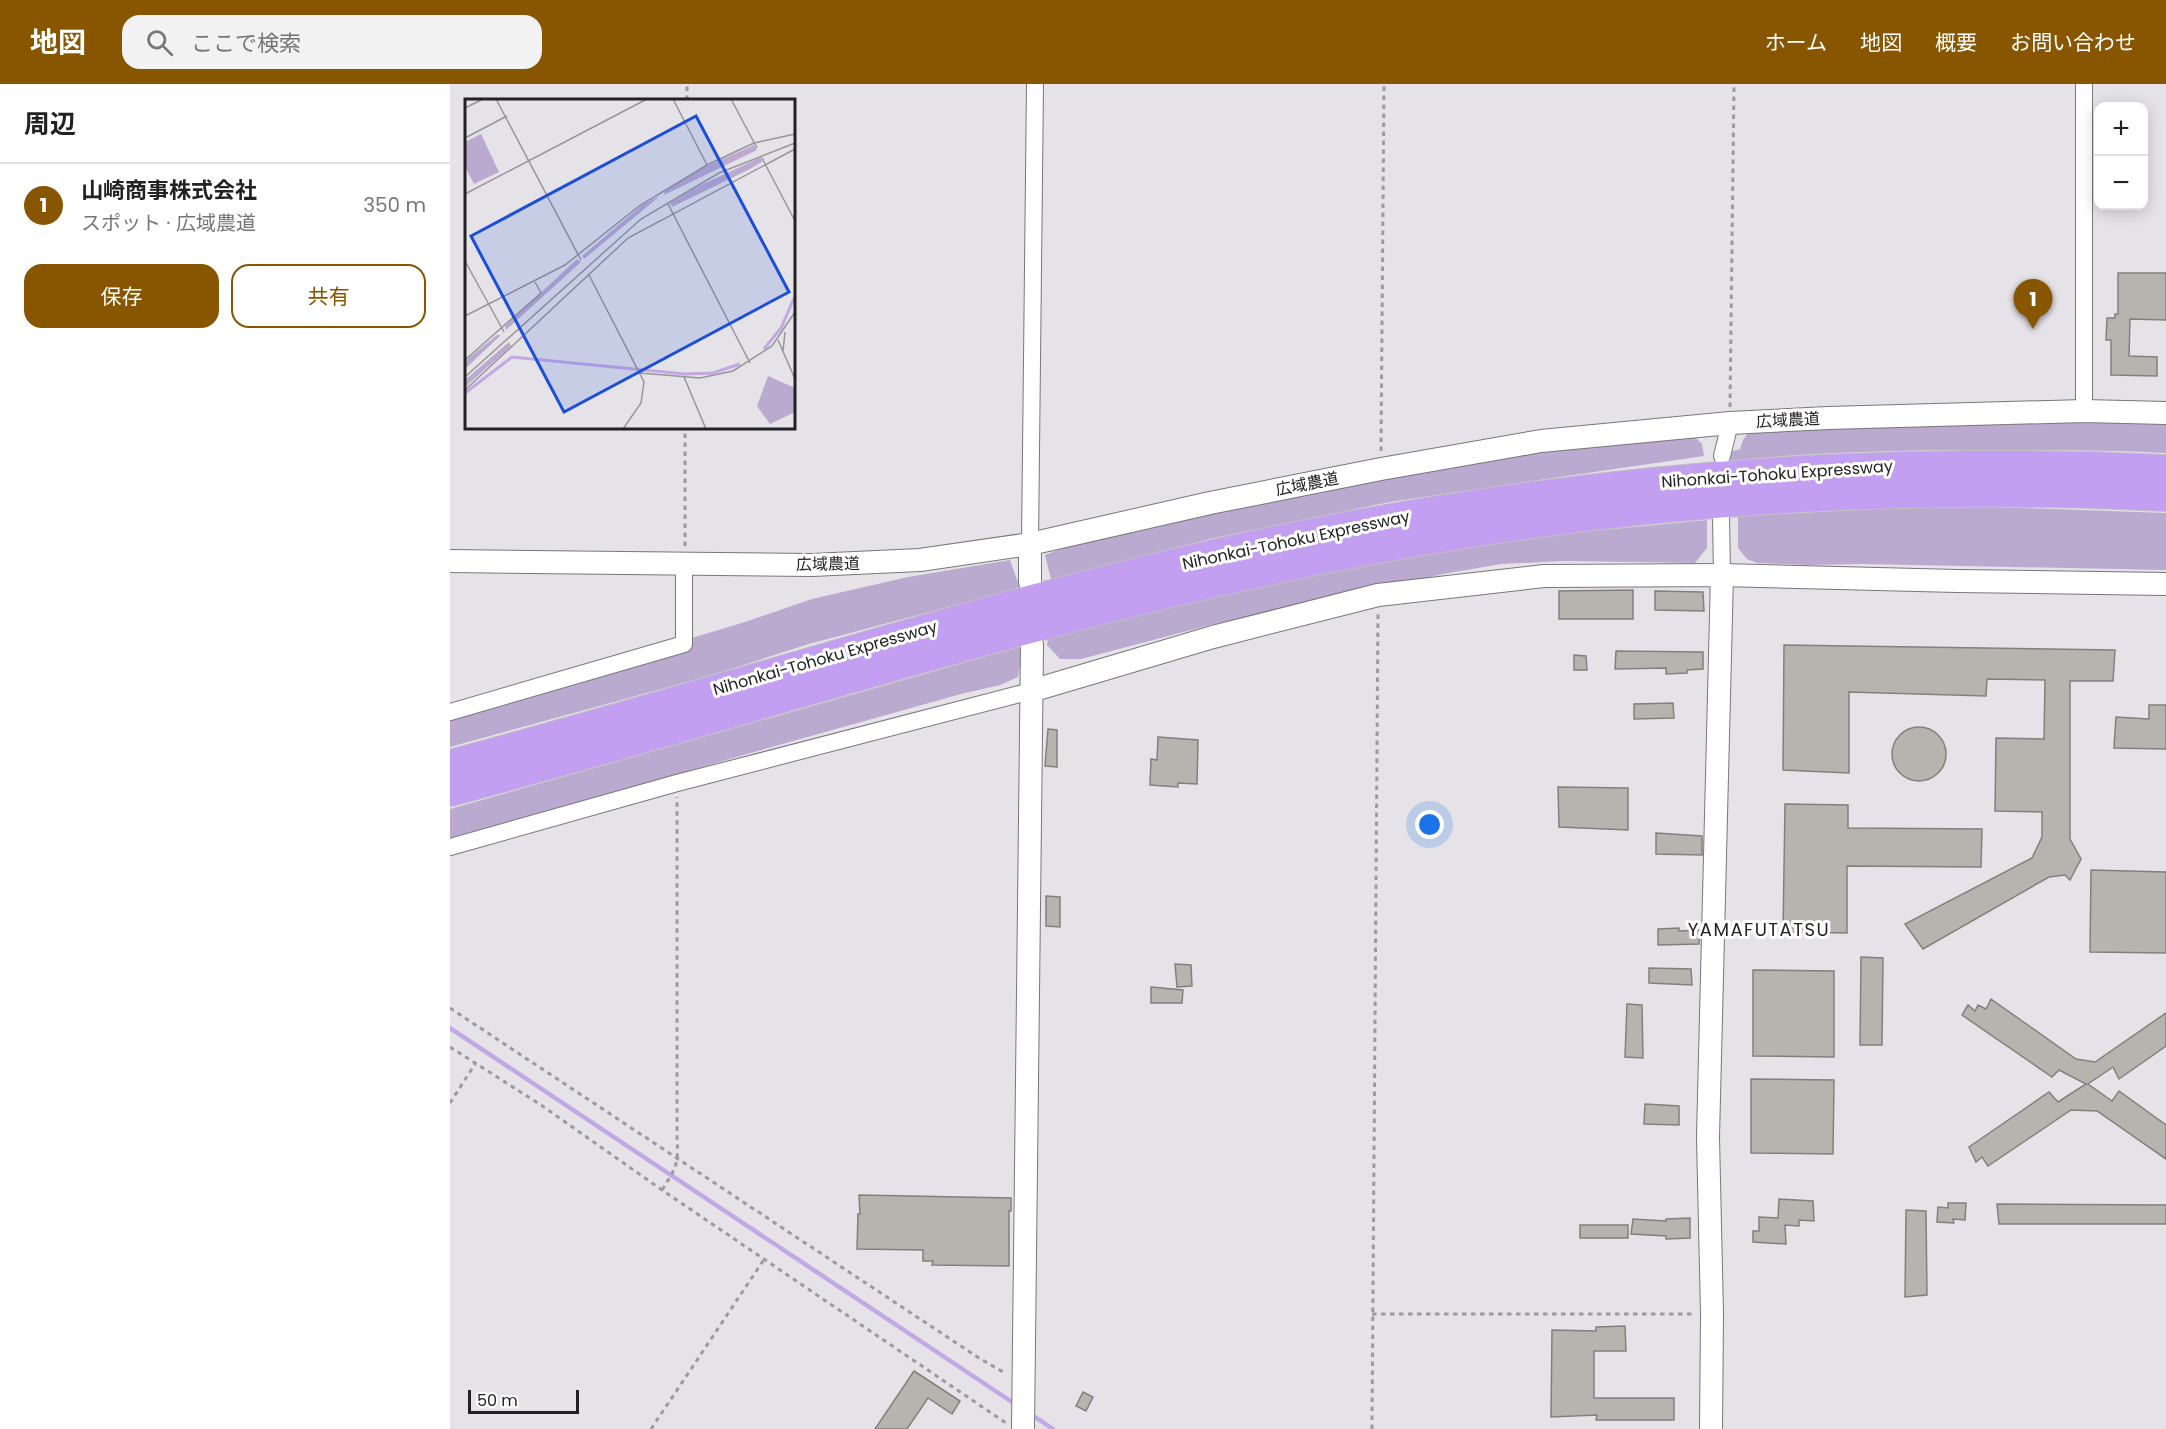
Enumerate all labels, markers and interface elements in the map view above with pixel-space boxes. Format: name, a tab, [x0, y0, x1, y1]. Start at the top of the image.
search box	[122, 15, 542, 69]
text: 地図	[30, 23, 86, 62]
icon: search	[143, 26, 176, 59]
text: ここで検索	[191, 28, 301, 59]
text: ホーム	[1765, 28, 1827, 57]
text: 地図	[1860, 28, 1902, 57]
text: 概要	[1935, 28, 1977, 57]
text: お問い合わせ	[2010, 28, 2136, 57]
inset map	[465, 99, 795, 429]
map controls	[2094, 102, 2148, 210]
button: +	[2094, 102, 2148, 156]
text: 周辺	[24, 106, 76, 142]
button: −	[2094, 156, 2148, 210]
text: 山崎商事株式会社	[81, 175, 257, 206]
text: 1	[40, 191, 47, 219]
text: 350 m	[363, 191, 426, 219]
text: スポット · 広域農道	[81, 209, 256, 237]
button: 保存	[24, 264, 219, 328]
button: 共有	[231, 264, 426, 328]
pin: 1	[2014, 280, 2052, 329]
street label: 広域農道	[1755, 407, 1821, 433]
street label: Nihonkai-Tohoku Expressway	[1660, 454, 1894, 494]
street label: 広域農道	[1273, 467, 1341, 501]
street label: Nihonkai-Tohoku Expressway	[1180, 505, 1412, 575]
street label: 広域農道	[796, 552, 860, 576]
street label: Nihonkai-Tohoku Expressway	[710, 615, 940, 701]
your location	[1415, 810, 1444, 839]
district label: YAMAFUTATSU	[1688, 917, 1830, 942]
scale bar	[468, 1387, 579, 1414]
text: 50 m	[477, 1389, 518, 1412]

